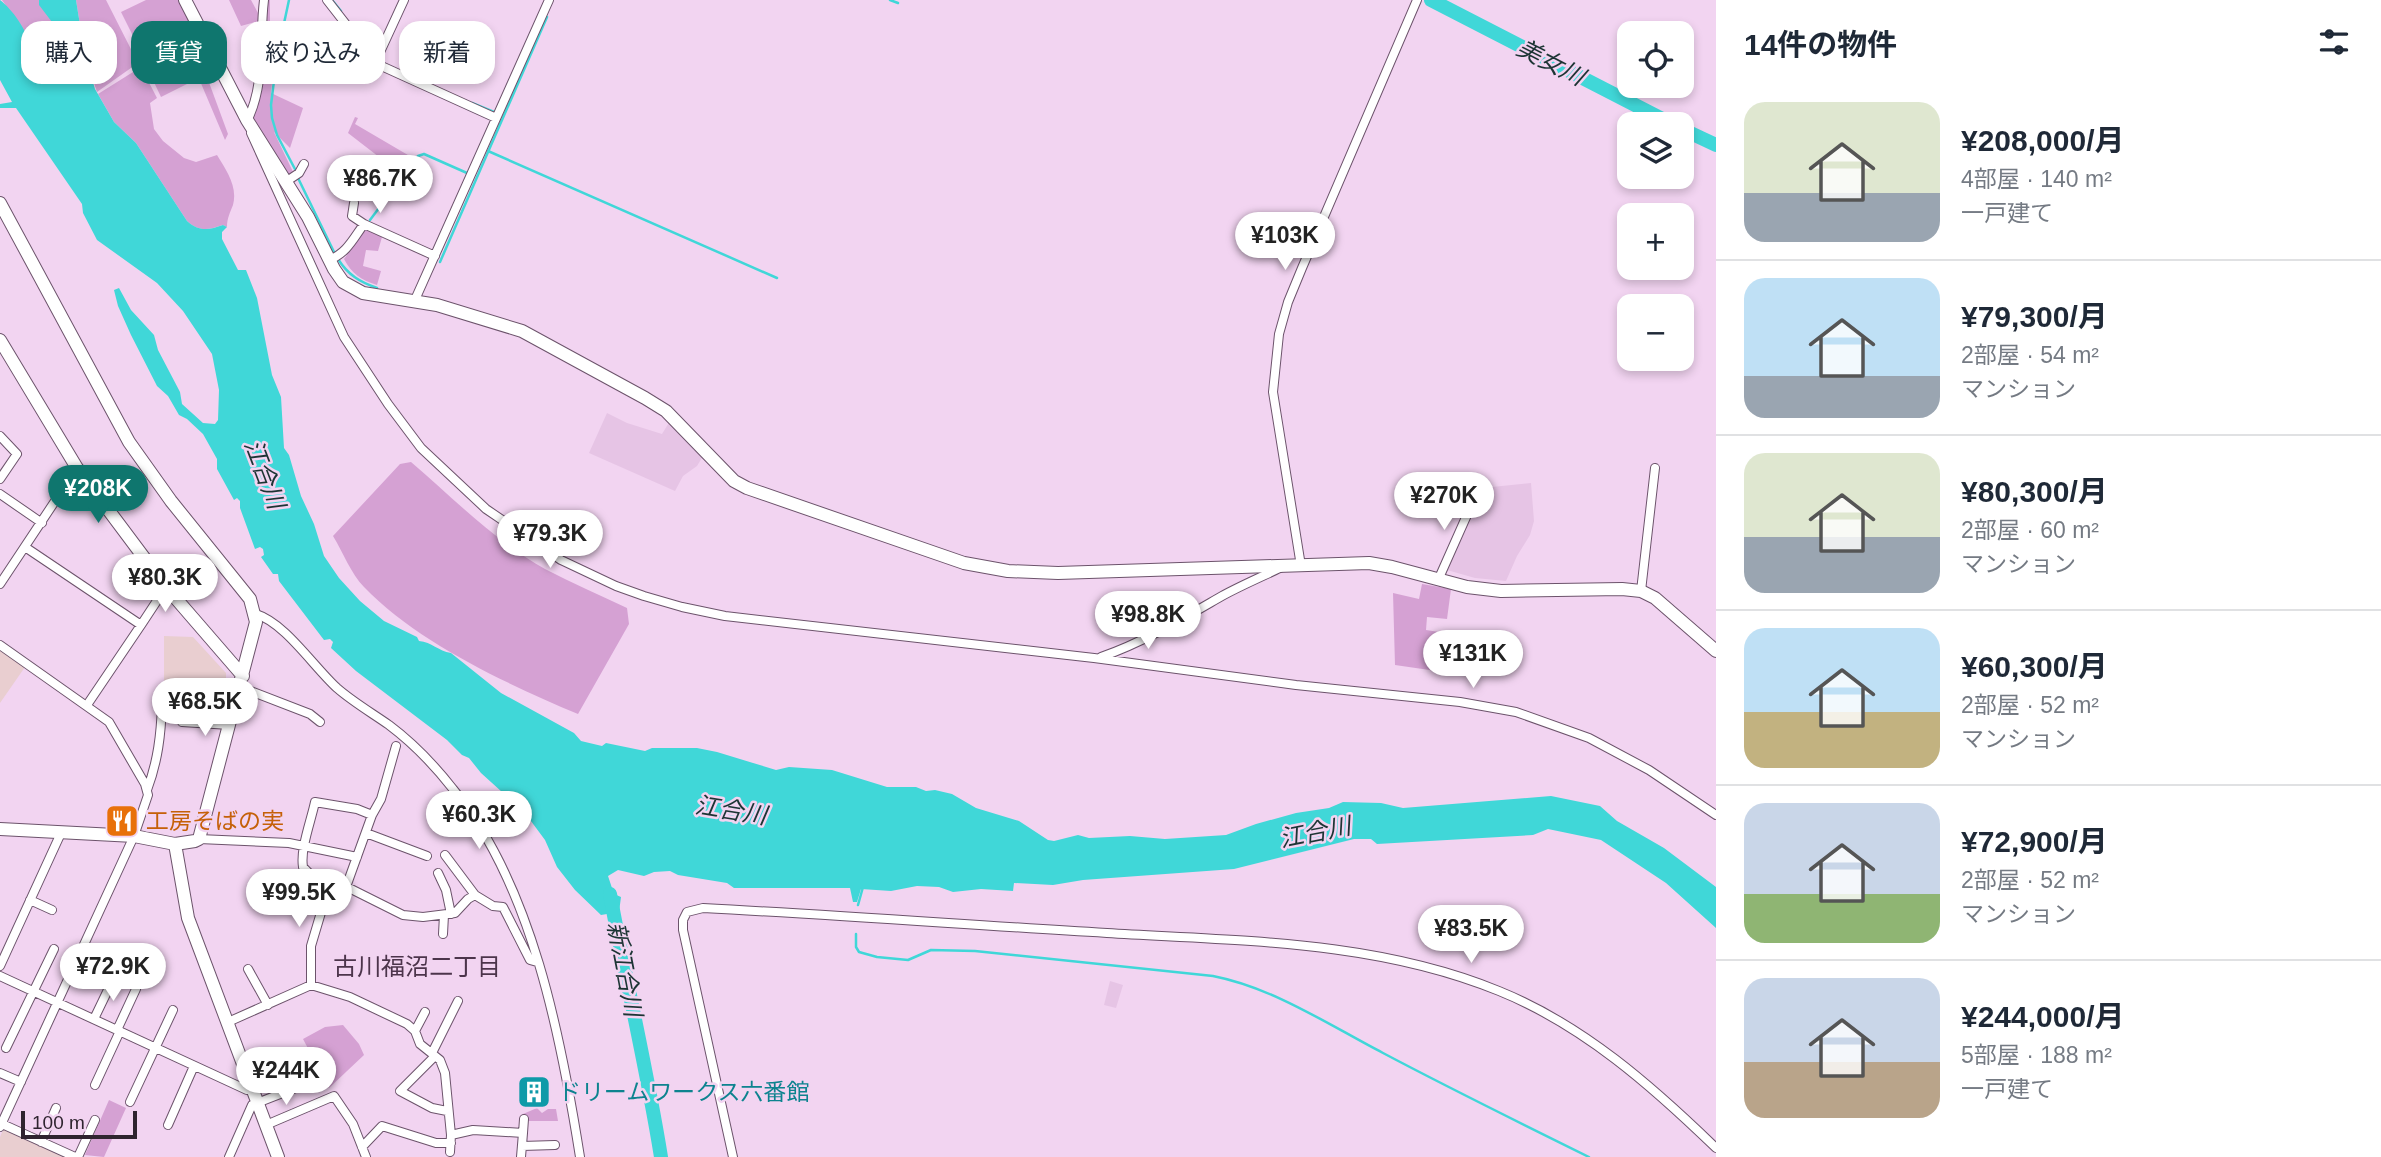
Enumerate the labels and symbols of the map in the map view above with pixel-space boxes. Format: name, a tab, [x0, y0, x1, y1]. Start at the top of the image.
water label: 美女川	[1513, 34, 1592, 92]
pin: ¥86.7K	[323, 156, 437, 215]
pin: ¥103K	[1236, 212, 1334, 272]
water label: 江合川	[239, 436, 292, 515]
pin: ¥208K	[49, 466, 147, 525]
pin: ¥270K	[1395, 472, 1493, 532]
pin: ¥79.3K	[493, 510, 607, 570]
pin: ¥80.3K	[108, 554, 222, 614]
pin: ¥98.8K	[1091, 592, 1205, 651]
pin: ¥131K	[1424, 630, 1522, 690]
pin: ¥68.5K	[148, 678, 262, 738]
water label: 江合川	[693, 791, 772, 829]
pin: ¥60.3K	[422, 792, 536, 851]
restaurant icon: 工房そばの実	[103, 802, 141, 840]
place label: 工房そばの実	[146, 808, 284, 834]
water label: 江合川	[1277, 811, 1356, 852]
pin: ¥99.5K	[242, 870, 356, 929]
pin: ¥83.5K	[1414, 906, 1528, 965]
water label: 新江合川	[603, 919, 648, 1022]
pin: ¥72.9K	[56, 944, 170, 1003]
district label: 古川福沼二丁目	[333, 953, 501, 980]
pin: ¥244K	[237, 1048, 335, 1107]
building icon: ドリームワークス六番館	[515, 1073, 553, 1111]
place label: ドリームワークス六番館	[558, 1079, 810, 1105]
scale bar	[21, 1108, 136, 1140]

